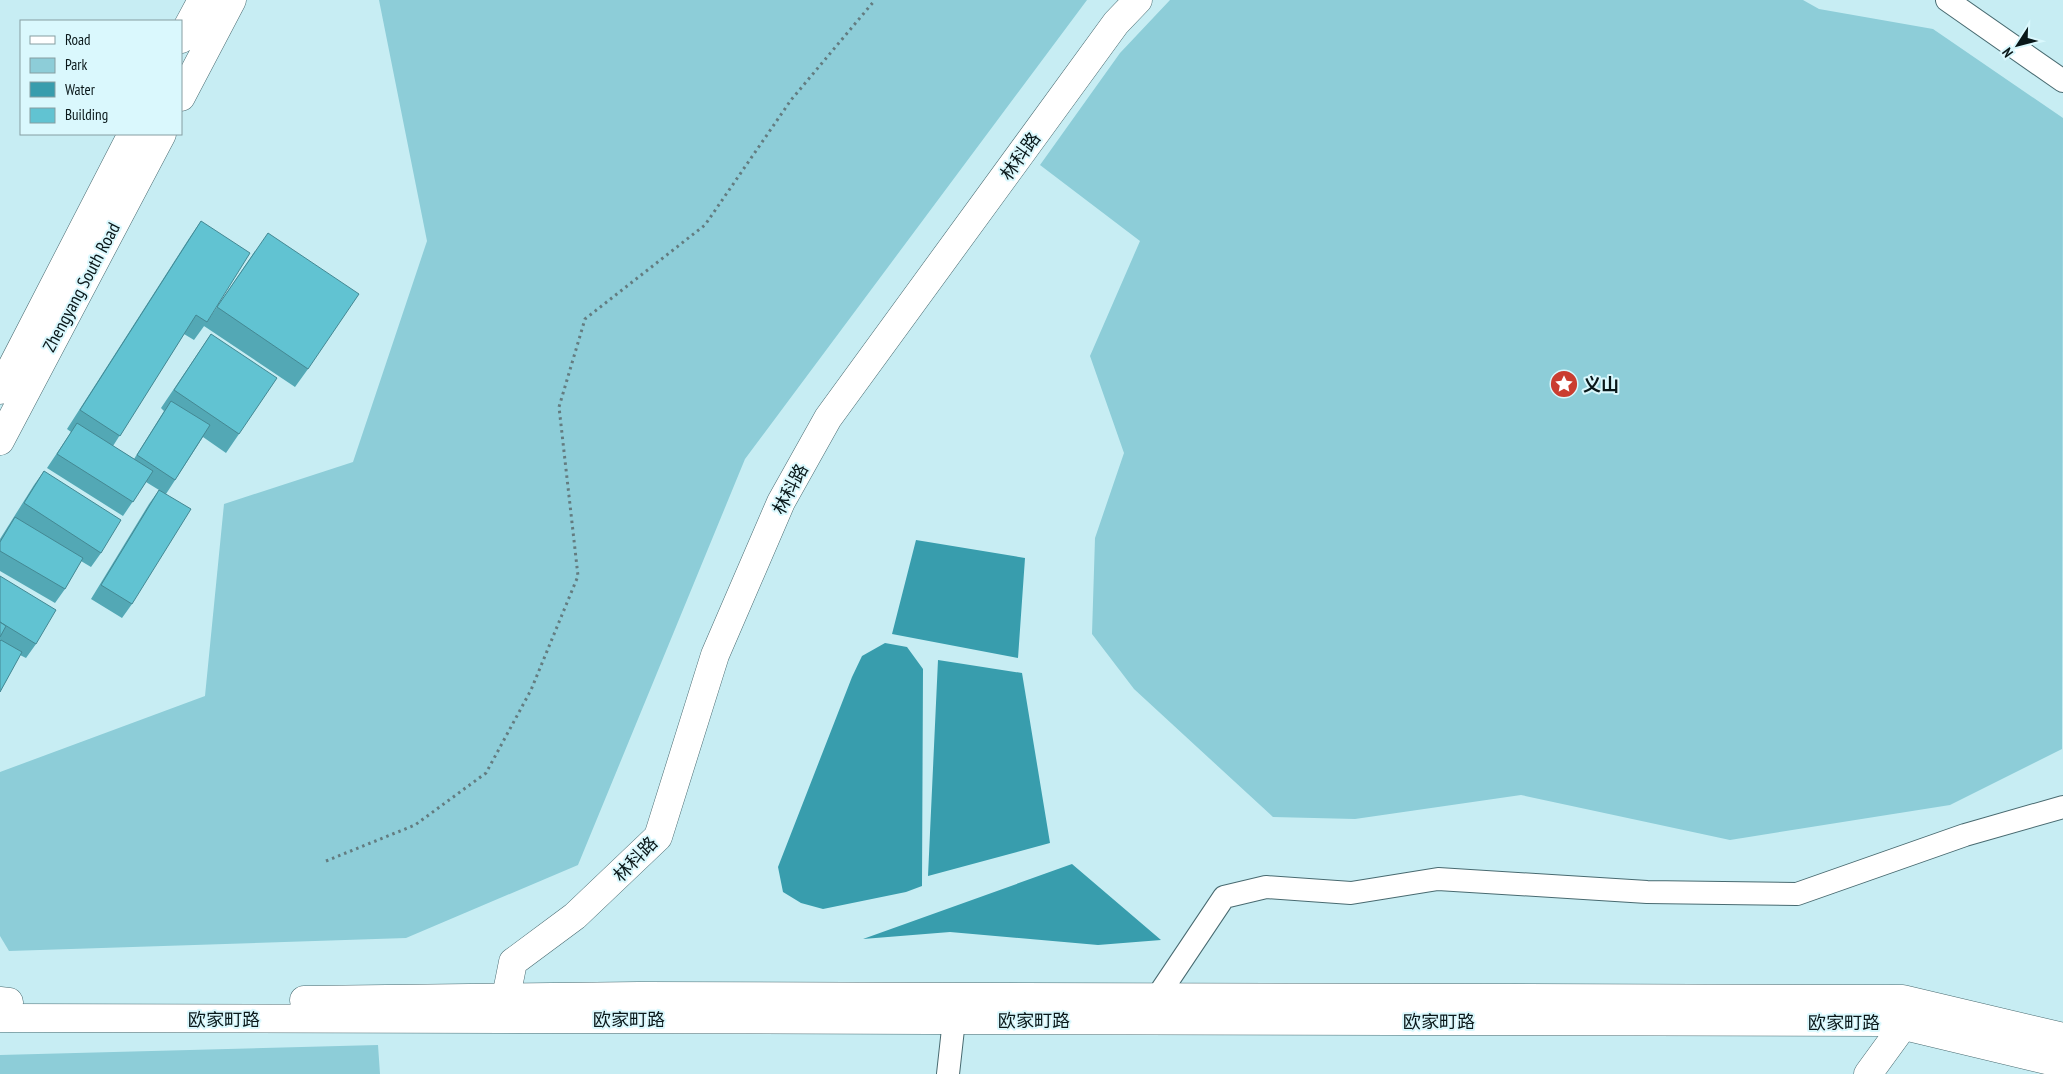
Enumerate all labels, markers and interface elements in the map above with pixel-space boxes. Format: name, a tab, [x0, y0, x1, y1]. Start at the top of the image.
legend	[20, 20, 182, 135]
north arrow	[1993, 20, 2043, 70]
text: Road	[65, 30, 91, 49]
text: N	[1998, 44, 2017, 61]
text: Park	[65, 55, 87, 74]
text: Water	[65, 80, 96, 99]
text: Building	[65, 105, 108, 124]
street label: 林科路	[995, 127, 1045, 185]
street label: Zhengyang South Road	[37, 218, 125, 356]
place icon: 义山	[1549, 369, 1579, 399]
place label: 义山	[1583, 373, 1619, 396]
street label: 林科路	[767, 460, 813, 518]
street label: 林科路	[608, 832, 662, 886]
street label: 欧家町路	[188, 1008, 260, 1031]
street label: 欧家町路	[593, 1008, 665, 1031]
street label: 欧家町路	[998, 1009, 1070, 1032]
street label: 欧家町路	[1403, 1010, 1475, 1033]
street label: 欧家町路	[1808, 1011, 1880, 1034]

